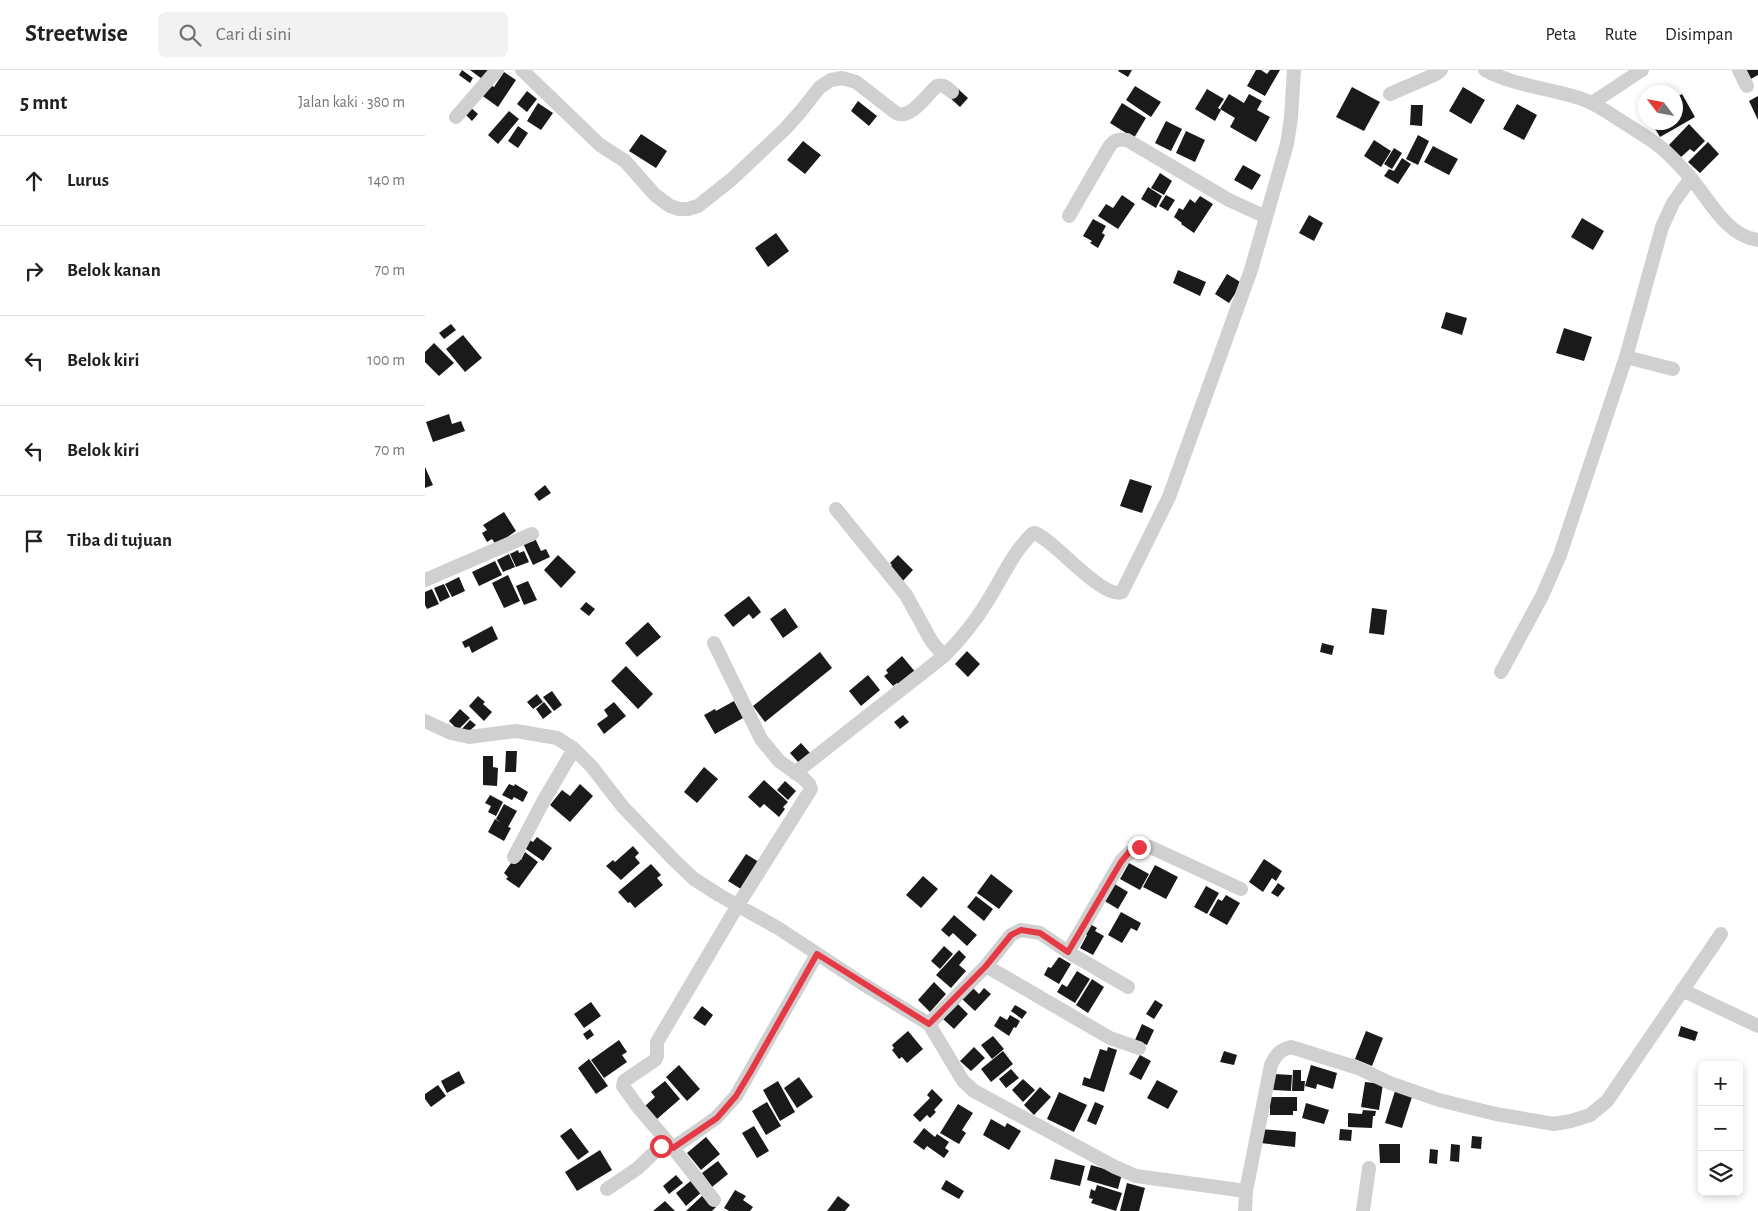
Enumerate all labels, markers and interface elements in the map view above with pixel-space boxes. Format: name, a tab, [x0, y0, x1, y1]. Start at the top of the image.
search box	[158, 12, 508, 57]
icon: search	[176, 21, 204, 49]
text: Streetwise	[25, 22, 128, 46]
text: Cari di sini	[216, 25, 292, 44]
text: Peta	[1545, 26, 1576, 44]
text: Rute	[1604, 26, 1637, 44]
text: Disimpan	[1665, 26, 1733, 44]
north arrow	[1638, 85, 1683, 130]
text: 5 mnt	[20, 92, 67, 113]
text: Jalan kaki · 380 m	[298, 94, 405, 110]
icon: ahead	[20, 167, 48, 195]
text: Lurus	[67, 171, 109, 190]
text: 140 m	[368, 172, 405, 188]
icon: right	[20, 257, 48, 285]
text: Belok kanan	[67, 261, 161, 280]
text: 70 m	[374, 262, 405, 278]
icon: left	[20, 347, 48, 375]
text: Belok kiri	[67, 351, 139, 370]
text: 100 m	[367, 352, 405, 368]
icon: left	[20, 437, 48, 465]
text: Belok kiri	[67, 441, 139, 460]
text: 70 m	[374, 442, 405, 458]
icon: arrive	[20, 527, 48, 555]
text: Tiba di tujuan	[67, 531, 172, 550]
route end	[1128, 836, 1151, 859]
map controls	[1698, 1061, 1743, 1196]
button: +	[1698, 1061, 1743, 1106]
button: −	[1698, 1106, 1743, 1151]
route start	[650, 1135, 673, 1158]
button: layers	[1698, 1151, 1743, 1196]

